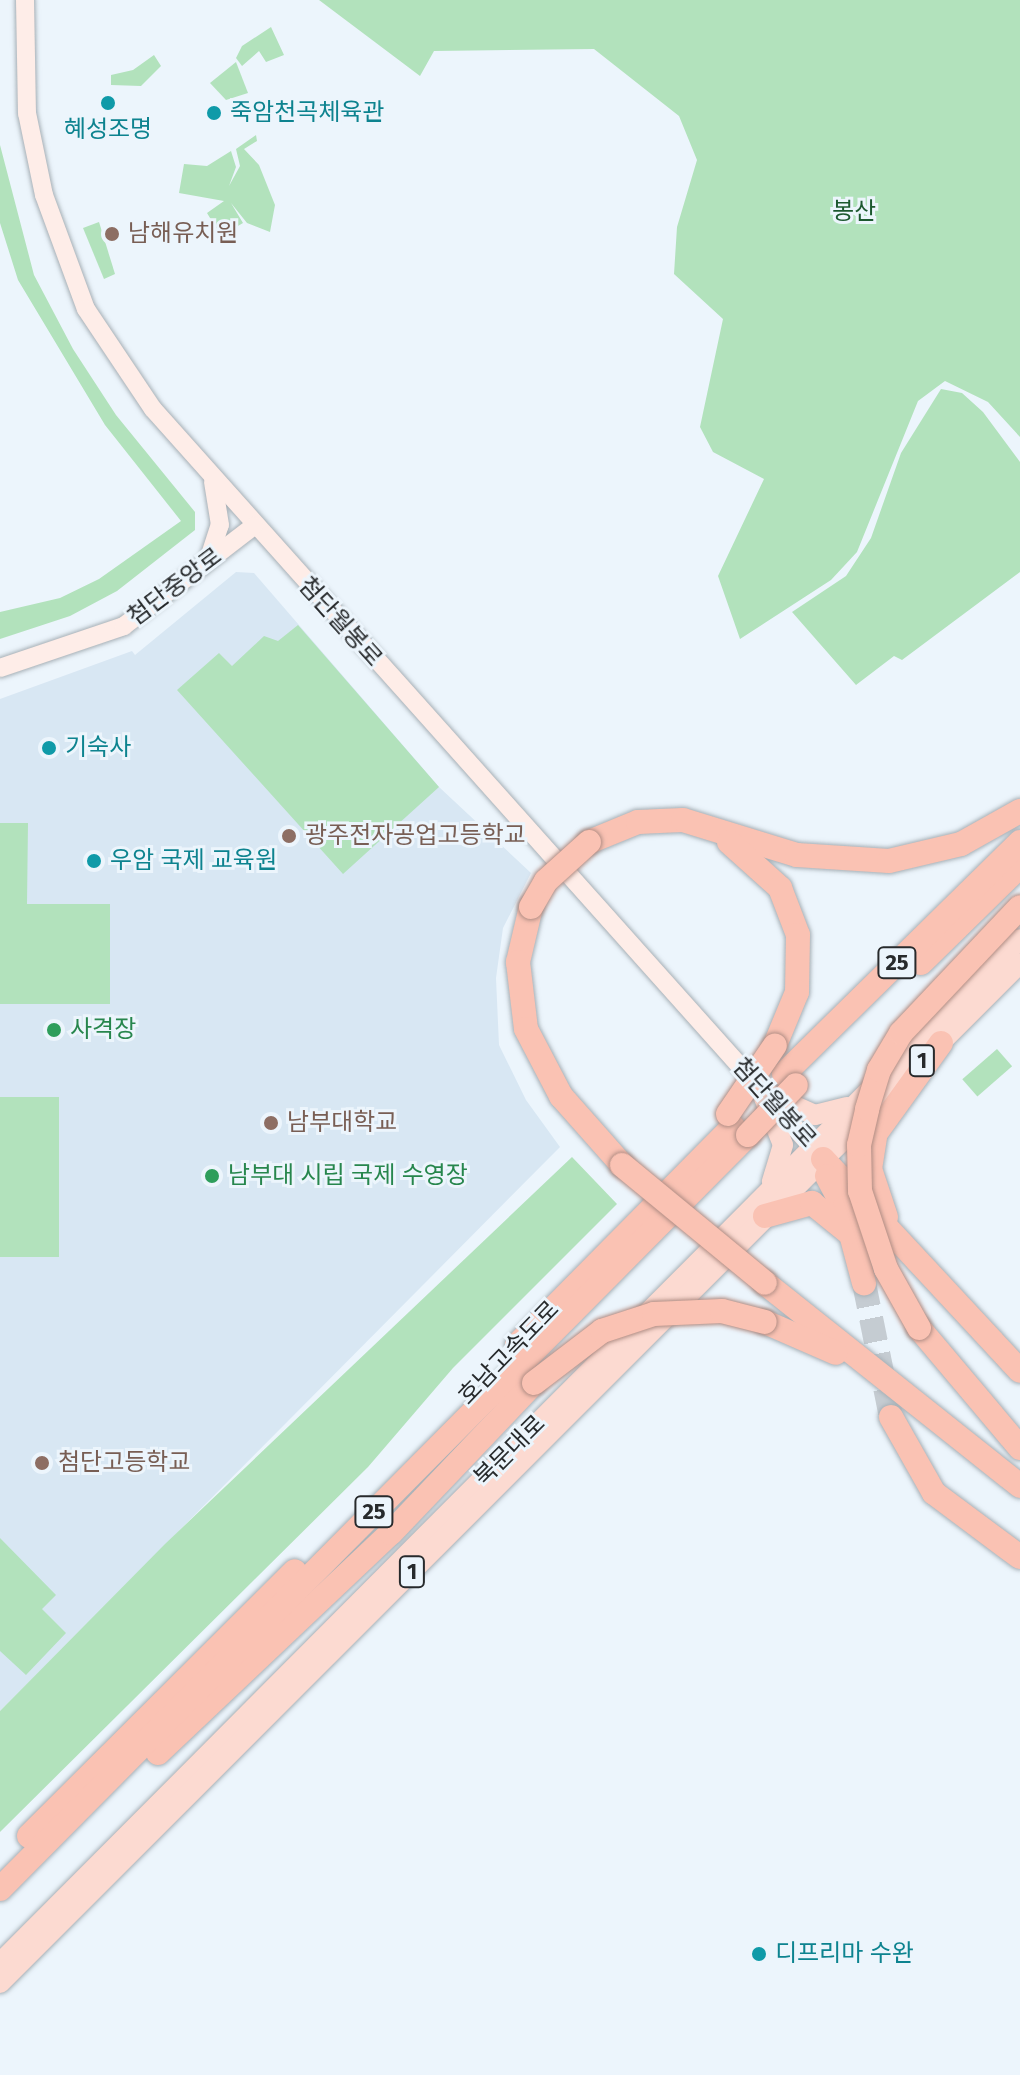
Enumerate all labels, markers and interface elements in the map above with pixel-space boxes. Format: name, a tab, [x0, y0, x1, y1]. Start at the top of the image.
marker: 혜성조명	[99, 94, 117, 112]
place label: 죽암천곡체육관	[230, 99, 385, 127]
marker: 죽암천곡체육관	[205, 104, 223, 122]
place label: 혜성조명	[64, 116, 152, 144]
park label: 봉산	[832, 198, 876, 226]
place label: 남해유치원	[128, 220, 238, 248]
marker: 남해유치원	[103, 225, 121, 243]
street label: 첨단중앙로	[122, 542, 228, 632]
street label: 첨단월봉로	[292, 571, 388, 673]
place label: 기숙사	[65, 734, 131, 762]
marker: 기숙사	[40, 739, 58, 757]
place label: 광주전자공업고등학교	[305, 822, 526, 850]
marker: 광주전자공업고등학교	[280, 827, 298, 845]
place label: 우암 국제 교육원	[110, 847, 277, 875]
marker: 우암 국제 교육원	[85, 852, 103, 870]
road number: 25	[877, 945, 917, 981]
place label: 사격장	[70, 1016, 136, 1044]
marker: 사격장	[45, 1021, 63, 1039]
road number: 1	[908, 1043, 936, 1079]
street label: 첨단월봉로	[726, 1052, 822, 1154]
place label: 남부대학교	[287, 1109, 397, 1137]
marker: 남부대학교	[262, 1114, 280, 1132]
place label: 남부대 시립 국제 수영장	[228, 1162, 468, 1190]
marker: 남부대 시립 국제 수영장	[203, 1167, 221, 1185]
street label: 호남고속도로	[453, 1295, 565, 1411]
street label: 북문대로	[469, 1410, 551, 1492]
place label: 첨단고등학교	[58, 1449, 190, 1477]
marker: 첨단고등학교	[33, 1454, 51, 1472]
road number: 25	[354, 1494, 394, 1530]
road number: 1	[398, 1554, 426, 1590]
place label: 디프리마 수완	[775, 1940, 914, 1968]
marker: 디프리마 수완	[750, 1945, 768, 1963]

